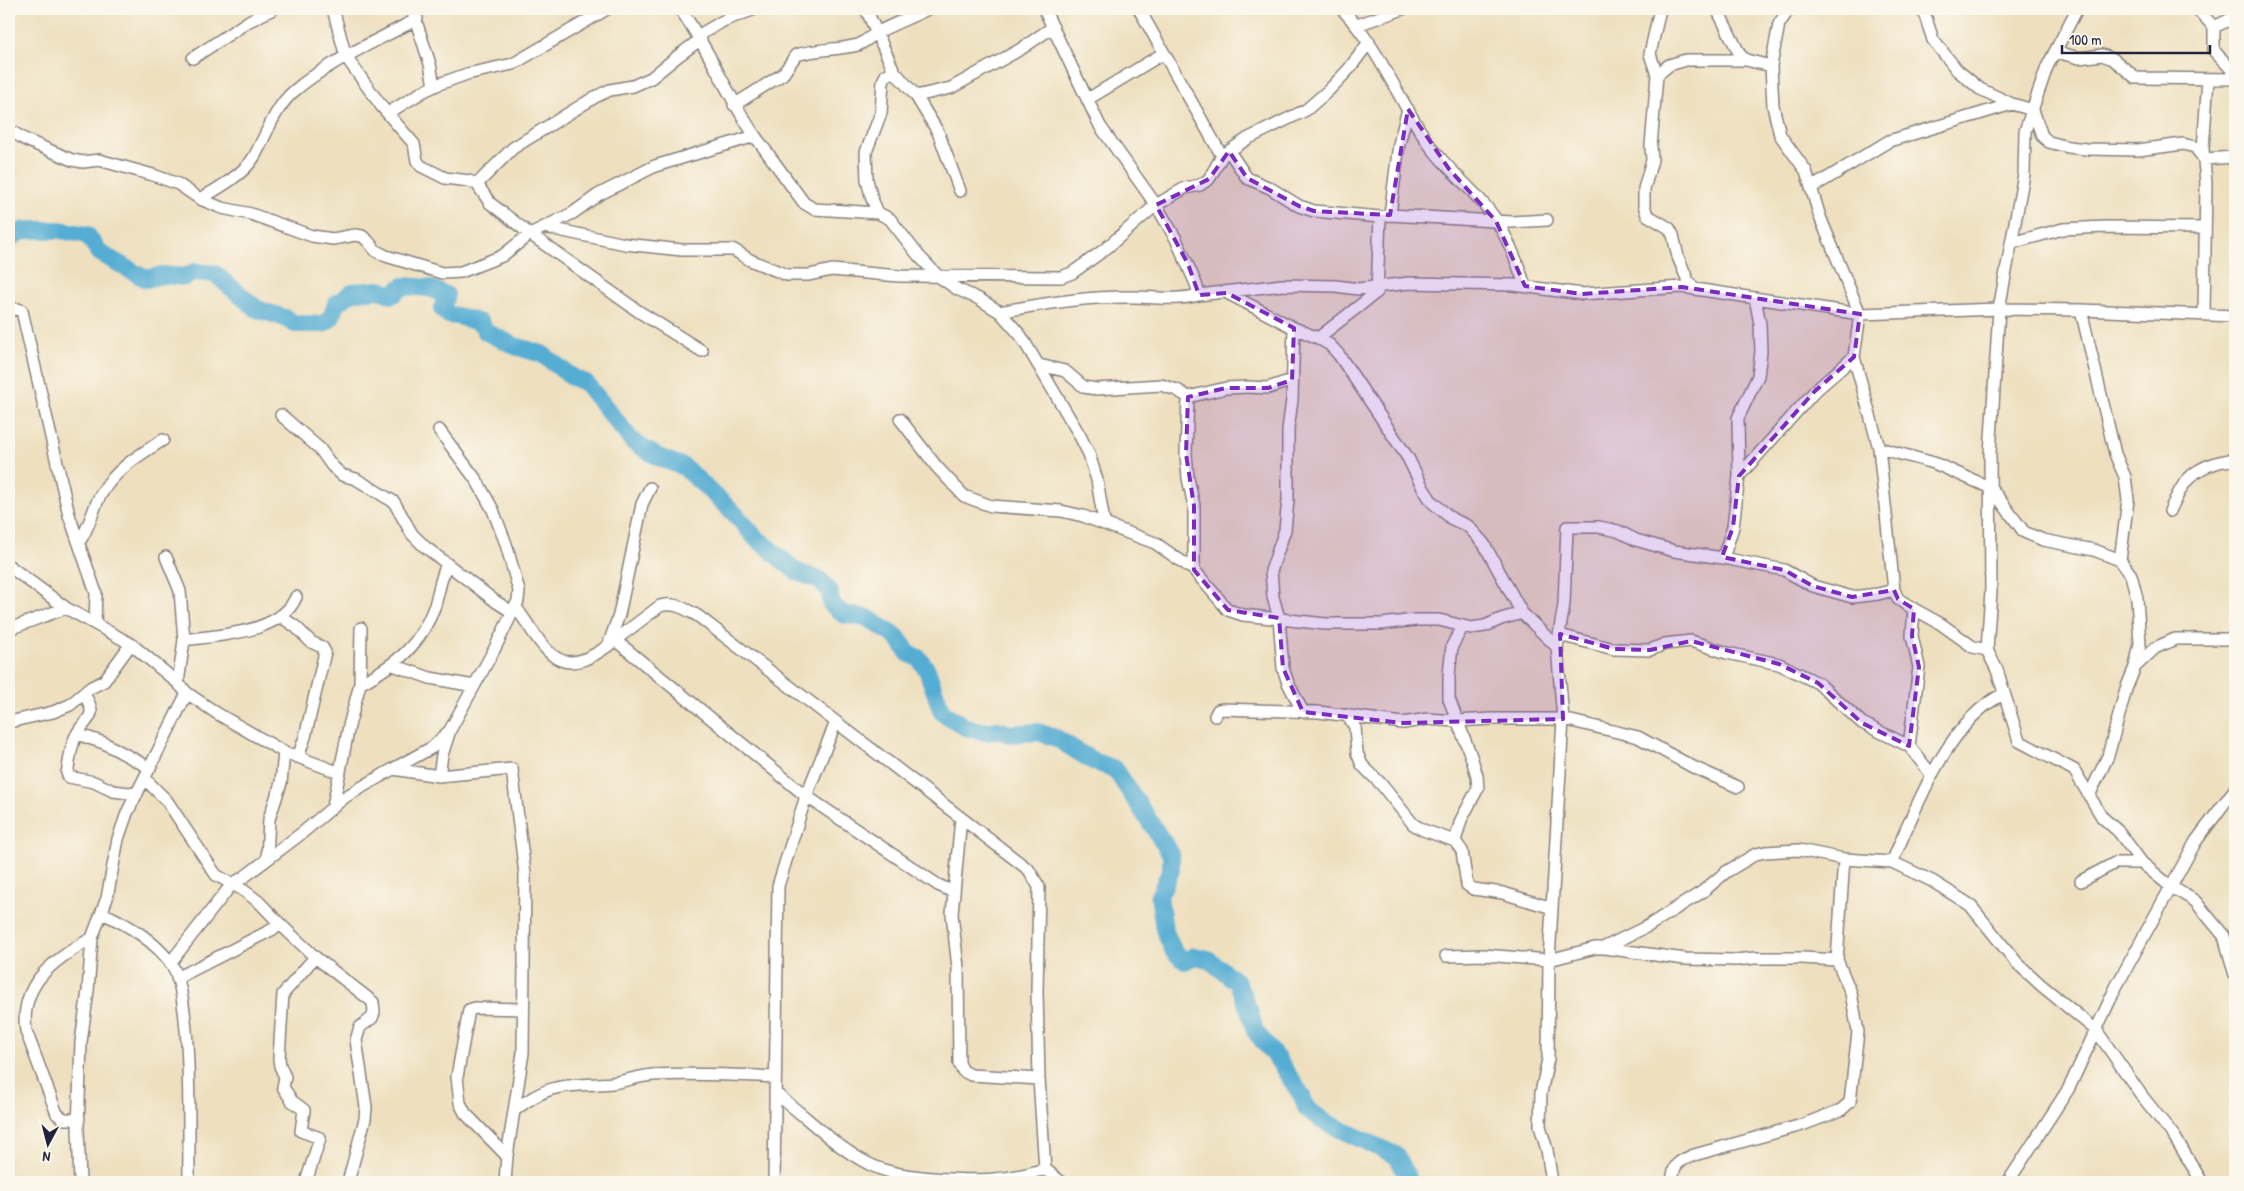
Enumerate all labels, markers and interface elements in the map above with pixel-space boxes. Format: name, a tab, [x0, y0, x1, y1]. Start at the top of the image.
scale bar	[2062, 22, 2209, 54]
text: 100 m	[2069, 29, 2102, 50]
north arrow	[22, 1118, 72, 1168]
text: N	[41, 1147, 51, 1167]

